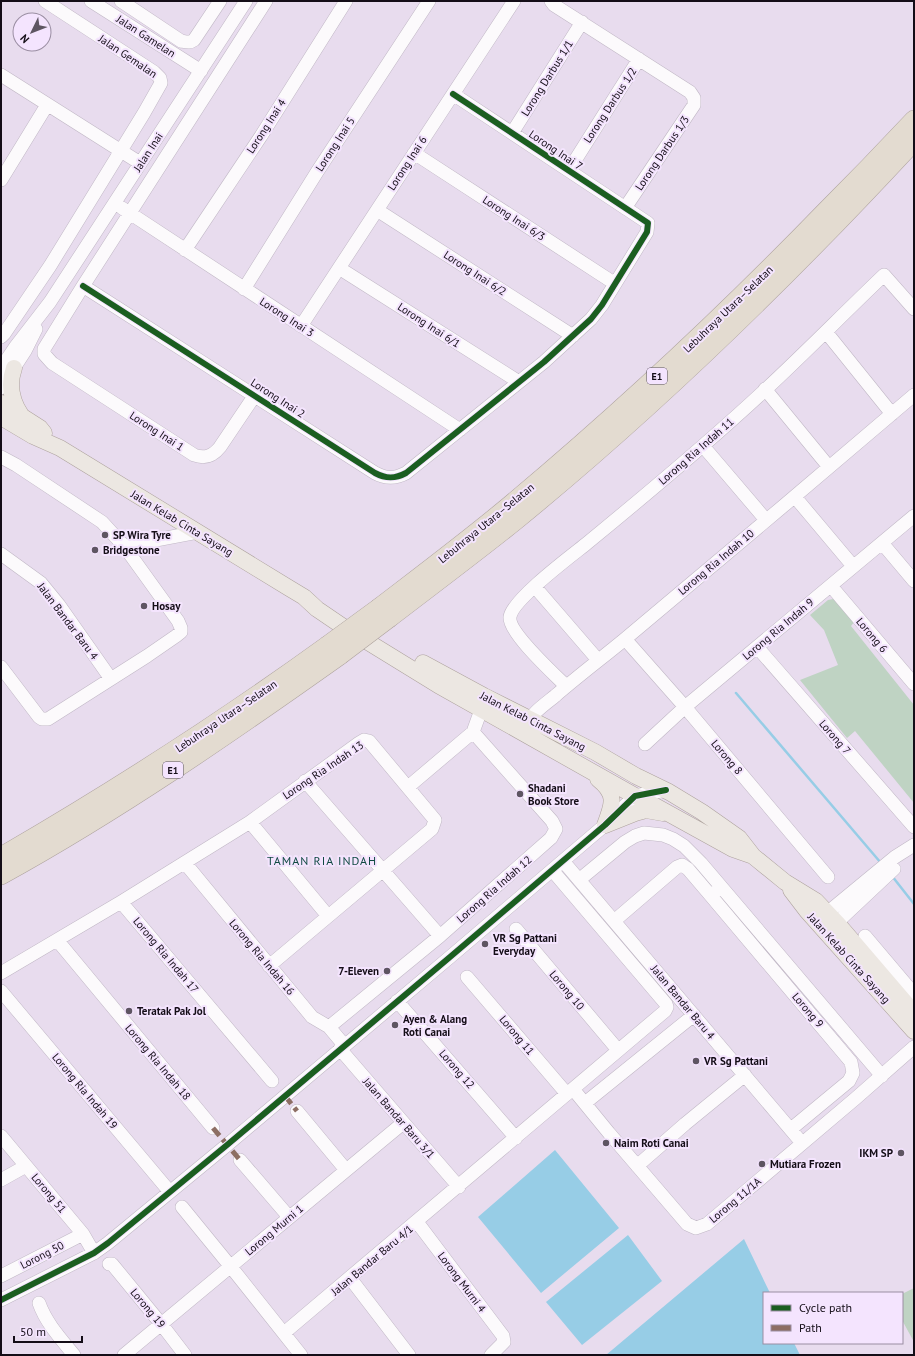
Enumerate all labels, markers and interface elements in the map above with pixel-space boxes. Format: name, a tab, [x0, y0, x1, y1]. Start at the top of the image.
street label: Jalan Gamelan	[113, 11, 178, 60]
north arrow	[12, 12, 52, 52]
text: N	[17, 31, 32, 46]
street label: Jalan Gemalan	[95, 31, 160, 81]
street label: Lorong Darbus 1/1	[518, 37, 576, 119]
street label: Lorong Darbus 1/2	[580, 65, 640, 145]
street label: Lorong Inai 4	[243, 96, 289, 156]
street label: Lorong Darbus 1/3	[632, 113, 692, 193]
street label: Lorong Inai 5	[312, 114, 358, 174]
street label: Lorong Inai 7	[526, 127, 586, 173]
street label: Jalan Inai	[130, 130, 166, 175]
street label: Lorong Inai 6	[384, 133, 430, 193]
street label: Lorong Inai 6/3	[480, 193, 548, 243]
street label: Lorong Inai 6/2	[441, 248, 509, 298]
street label: Lebuhraya Utara–Selatan	[680, 263, 776, 355]
street label: Lorong Inai 3	[257, 294, 317, 340]
street label: Lorong Inai 6/1	[395, 300, 463, 350]
road number: E1	[647, 368, 667, 384]
street label: Lorong Inai 2	[248, 375, 308, 421]
street label: Lorong Inai 1	[127, 408, 187, 454]
street label: Lorong Ria Indah 11	[656, 415, 736, 487]
street label: Lebuhraya Utara–Selatan	[435, 480, 537, 566]
street label: Jalan Kelab Cinta Sayang	[127, 486, 236, 559]
street label: Lorong Ria Indah 10	[675, 526, 757, 598]
place label: SP Wira Tyre	[113, 528, 171, 542]
marker: SP Wira Tyre	[100, 530, 110, 540]
place label: Bridgestone	[103, 543, 160, 557]
marker: Bridgestone	[90, 545, 100, 555]
street label: Jalan Bandar Baru 4	[34, 579, 101, 662]
street label: Lorong Ria Indah 9	[739, 595, 817, 663]
place label: Hosay	[152, 599, 181, 613]
marker: Hosay	[139, 601, 149, 611]
street label: Lorong 6	[853, 615, 891, 655]
street label: Lebuhraya Utara–Selatan	[173, 677, 279, 755]
street label: Jalan Kelab Cinta Sayang	[477, 688, 588, 754]
street label: Lorong 7	[816, 717, 854, 757]
street label: Lorong 8	[708, 737, 746, 777]
street label: Lorong Ria Indah 13	[280, 738, 366, 802]
road number: E1	[163, 762, 183, 778]
place label: Shadani Book Store	[528, 781, 580, 808]
marker: Shadani Book Store	[515, 789, 525, 799]
district label: TAMAN RIA INDAH	[267, 853, 377, 868]
street label: Lorong Ria Indah 12	[454, 853, 534, 925]
street label: Jalan Kelab Cinta Sayang	[804, 909, 893, 1006]
street label: Lorong Ria Indah 17	[130, 914, 202, 996]
street label: Lorong Ria Indah 16	[226, 916, 298, 998]
place label: VR Sg Pattani Everyday	[492, 931, 557, 958]
marker: VR Sg Pattani Everyday	[480, 939, 490, 949]
street label: Jalan Bandar Baru 4	[647, 961, 718, 1042]
place label: 7-Eleven	[338, 964, 379, 978]
marker: 7-Eleven	[382, 966, 392, 976]
street label: Lorong 10	[546, 967, 588, 1013]
street label: Lorong 9	[789, 990, 827, 1030]
place label: Teratak Pak Jol	[137, 1004, 207, 1018]
marker: Teratak Pak Jol	[124, 1006, 134, 1016]
place label: Ayen & Alang Roti Canai	[403, 1012, 467, 1039]
street label: Lorong 11	[496, 1012, 538, 1058]
marker: Ayen & Alang Roti Canai	[390, 1020, 400, 1030]
street label: Lorong Ria Indah 18	[122, 1021, 194, 1103]
street label: Lorong 12	[436, 1047, 478, 1091]
street label: Lorong Ria Indah 19	[49, 1050, 121, 1132]
place label: VR Sg Pattani	[703, 1054, 768, 1068]
marker: VR Sg Pattani	[691, 1056, 701, 1066]
street label: Jalan Bandar Baru 3/1	[359, 1074, 438, 1161]
place label: Naim Roti Canai	[614, 1136, 689, 1150]
marker: Naim Roti Canai	[601, 1138, 611, 1148]
place label: IKM SP	[859, 1146, 894, 1160]
marker: IKM SP	[896, 1148, 906, 1158]
place label: Mutiara Frozen	[770, 1157, 841, 1171]
marker: Mutiara Frozen	[757, 1159, 767, 1169]
street label: Lorong 51	[28, 1170, 70, 1216]
street label: Lorong 11/1A	[706, 1174, 764, 1226]
street label: Lorong Murni 1	[242, 1202, 306, 1258]
street label: Jalan Bandar Baru 4/1	[327, 1222, 416, 1299]
street label: Lorong 50	[18, 1238, 66, 1272]
street label: Lorong Murni 4	[435, 1249, 489, 1315]
street label: Lorong 19	[127, 1285, 169, 1331]
legend	[763, 1292, 903, 1344]
text: Cycle path	[799, 1300, 852, 1315]
scale bar	[14, 1318, 82, 1344]
text: Path	[799, 1320, 822, 1335]
text: 50 m	[20, 1324, 46, 1339]

